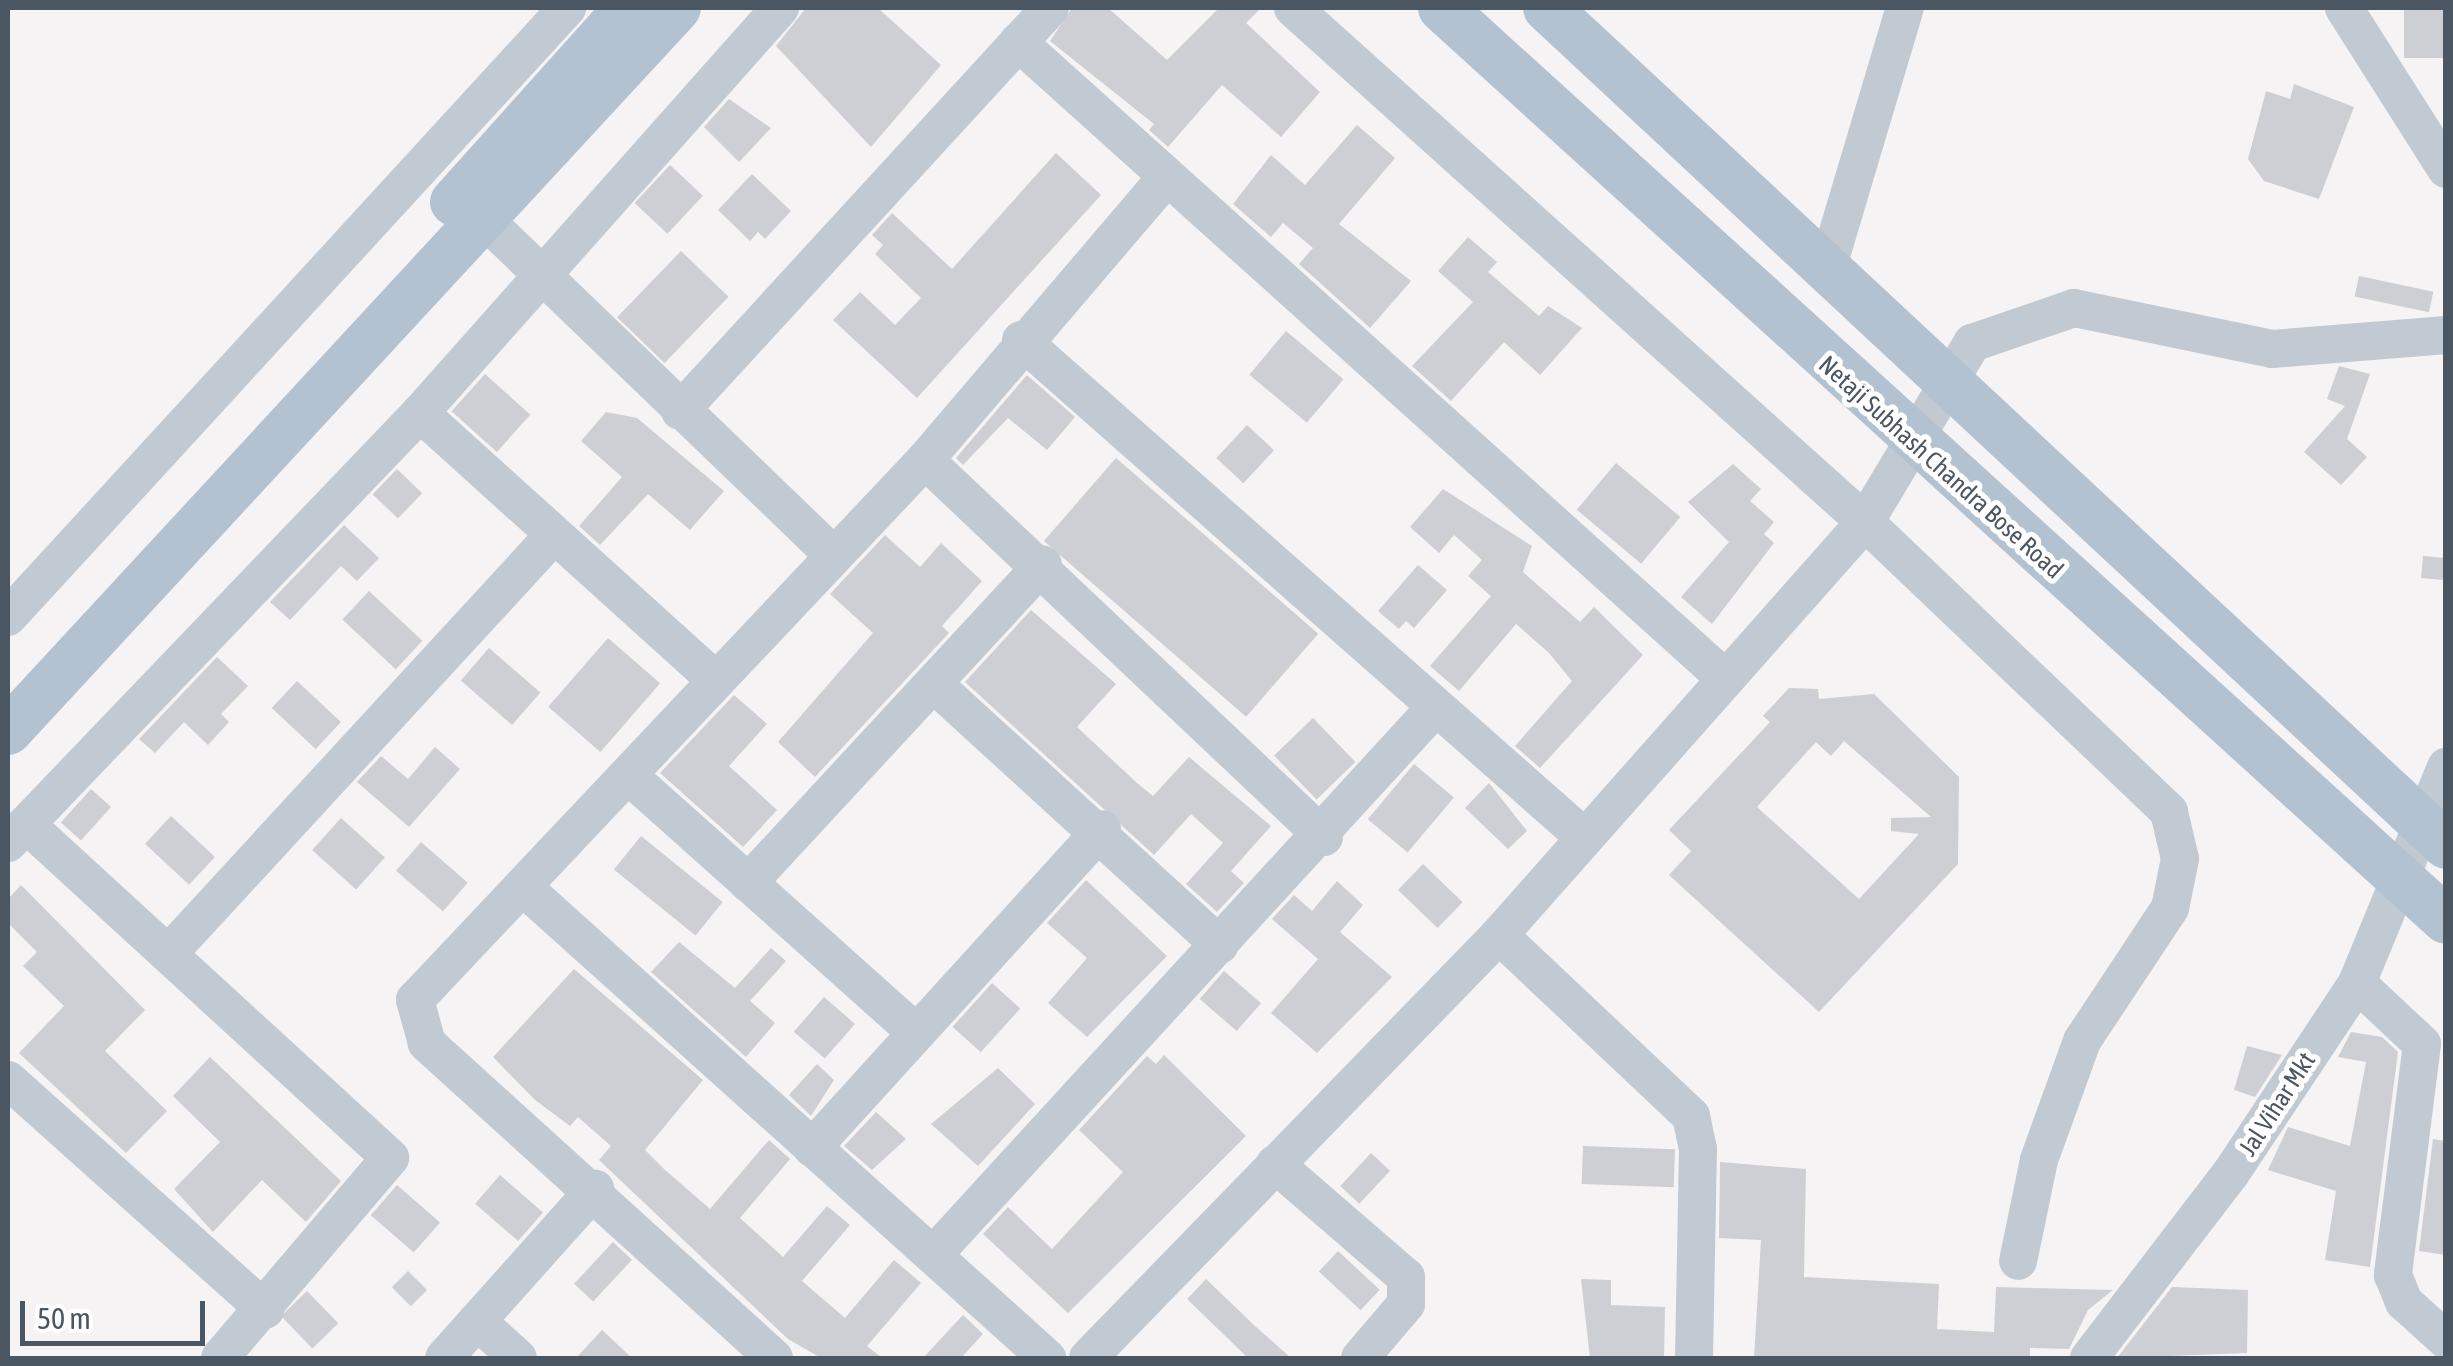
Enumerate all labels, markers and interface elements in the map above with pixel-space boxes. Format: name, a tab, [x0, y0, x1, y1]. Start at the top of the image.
street label: Netaji Subhash Chandra Bose Road	[1813, 349, 2069, 585]
street label: Jal Vihar Mkt	[2233, 1047, 2321, 1161]
scale bar	[25, 1281, 210, 1343]
text: 50 m	[37, 1301, 91, 1335]

